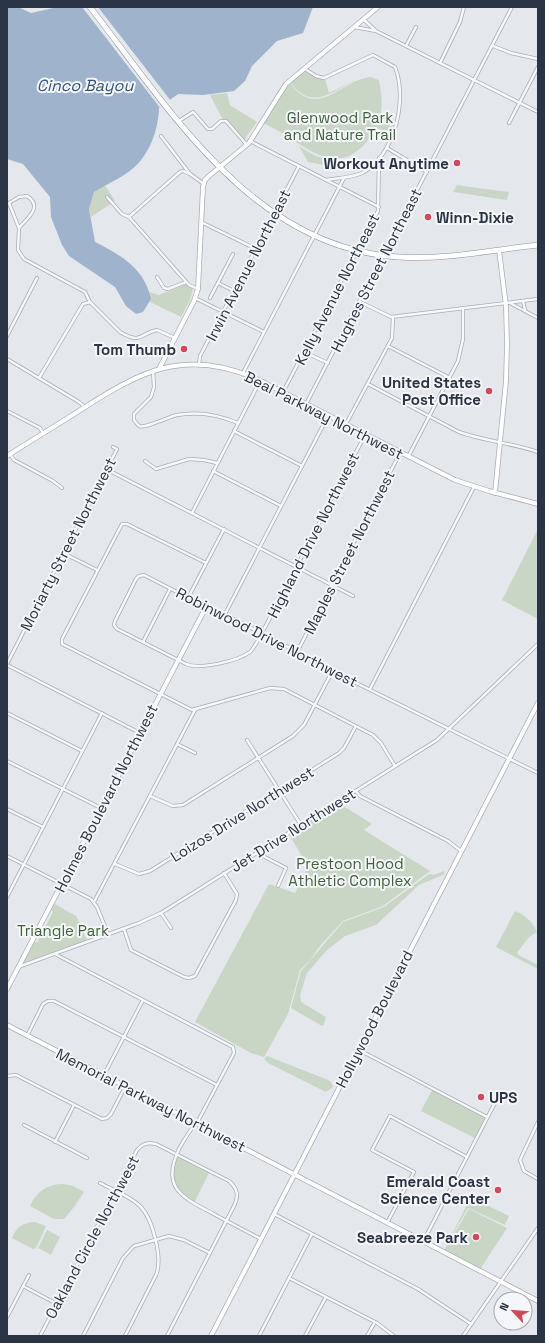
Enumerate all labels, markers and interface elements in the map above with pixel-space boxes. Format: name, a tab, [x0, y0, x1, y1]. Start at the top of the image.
water label: Cinco Bayou	[37, 75, 135, 96]
park label: Glenwood Park and Nature Trail	[284, 108, 396, 144]
place label: Workout Anytime	[323, 154, 449, 173]
marker: Workout Anytime	[452, 158, 462, 168]
street label: Hughes Street Northeast	[326, 185, 426, 355]
street label: Irwin Avenue Northeast	[201, 186, 295, 344]
place label: Winn-Dixie	[436, 208, 514, 227]
street label: Kelly Avenue Northeast	[290, 210, 384, 368]
marker: Winn-Dixie	[423, 212, 433, 222]
place label: Tom Thumb	[94, 340, 176, 359]
marker: Tom Thumb	[179, 344, 189, 354]
street label: Beal Parkway Northwest	[241, 367, 407, 463]
place label: United States Post Office	[382, 373, 481, 409]
marker: United States Post Office	[484, 386, 494, 396]
street label: Highland Drive Northwest	[263, 449, 363, 621]
street label: Moriarty Street Northwest	[16, 454, 120, 634]
street label: Maples Street Northwest	[299, 467, 399, 637]
street label: Robinwood Drive Northwest	[173, 583, 361, 691]
street label: Holmes Boulevard Northwest	[50, 701, 162, 895]
street label: Loizos Drive Northwest	[167, 762, 317, 866]
street label: Jet Drive Northwest	[227, 784, 359, 876]
park label: Prestoon Hood Athletic Complex	[288, 854, 412, 890]
park label: Triangle Park	[17, 921, 109, 940]
street label: Hollywood Boulevard	[331, 947, 417, 1091]
street label: Memorial Parkway Northwest	[53, 1044, 249, 1156]
place label: UPS	[489, 1088, 517, 1107]
marker: UPS	[476, 1092, 486, 1102]
street label: Oakland Circle Northwest	[41, 1152, 143, 1322]
place label: Emerald Coast Science Center	[380, 1172, 490, 1208]
marker: Emerald Coast Science Center	[493, 1185, 503, 1195]
place label: Seabreeze Park	[357, 1228, 469, 1247]
marker: Seabreeze Park	[471, 1232, 481, 1242]
north arrow	[493, 1291, 533, 1331]
text: N	[496, 1300, 512, 1313]

